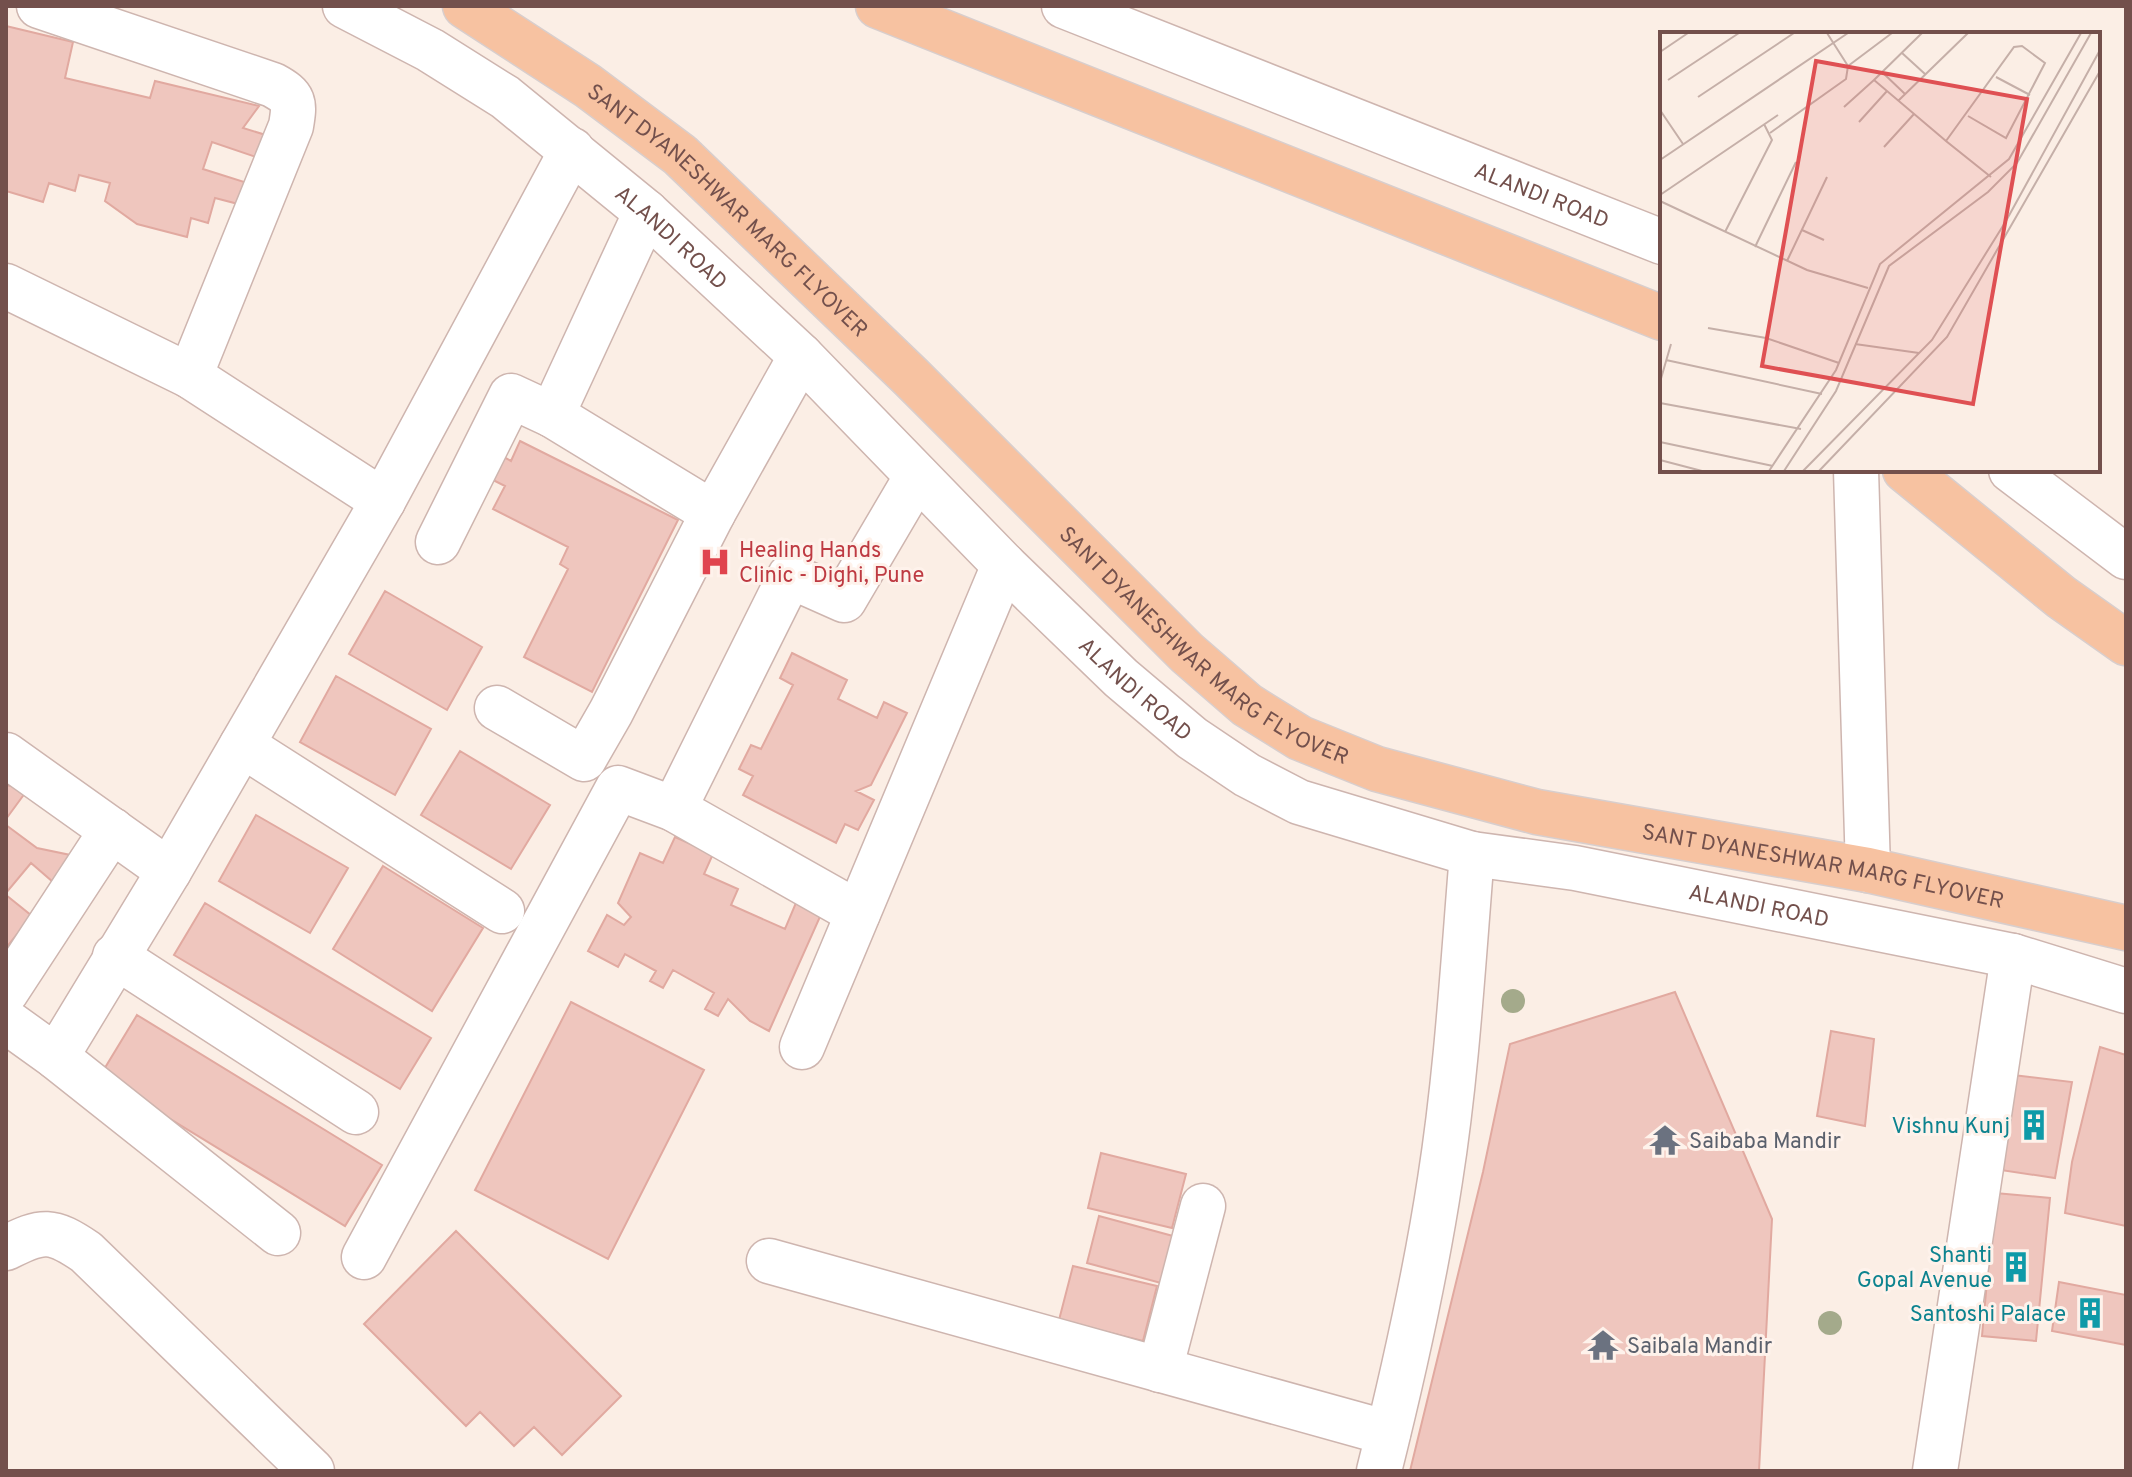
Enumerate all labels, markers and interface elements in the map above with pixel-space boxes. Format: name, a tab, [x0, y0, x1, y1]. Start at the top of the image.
inset map	[1660, 32, 2100, 472]
street label: SANT DYANESHWAR MARG FLYOVER	[581, 79, 873, 344]
street label: ALANDI ROAD	[1470, 158, 1613, 236]
street label: ALANDI ROAD	[608, 181, 732, 297]
street label: SANT DYANESHWAR MARG FLYOVER	[1052, 522, 1352, 772]
place label: Healing Hands Clinic - Dighi, Pune	[739, 538, 924, 590]
hospital icon: Healing Hands Clinic - Dighi, Pune	[698, 545, 732, 579]
street label: ALANDI ROAD	[1072, 633, 1197, 748]
street label: SANT DYANESHWAR MARG FLYOVER	[1640, 820, 2006, 916]
street label: ALANDI ROAD	[1686, 880, 1831, 935]
building icon: Vishnu Kunj	[2017, 1108, 2051, 1142]
place label: Vishnu Kunj	[1892, 1114, 2010, 1141]
temple icon: Saibaba Mandir	[1648, 1123, 1682, 1157]
place label: Saibaba Mandir	[1689, 1129, 1842, 1156]
place label: Shanti Gopal Avenue	[1857, 1243, 1992, 1295]
building icon: Shanti Gopal Avenue	[1999, 1250, 2033, 1284]
building icon: Santoshi Palace	[2073, 1296, 2107, 1330]
place label: Santoshi Palace	[1910, 1302, 2066, 1329]
temple icon: Saibala Mandir	[1586, 1328, 1620, 1362]
place label: Saibala Mandir	[1627, 1334, 1773, 1361]

